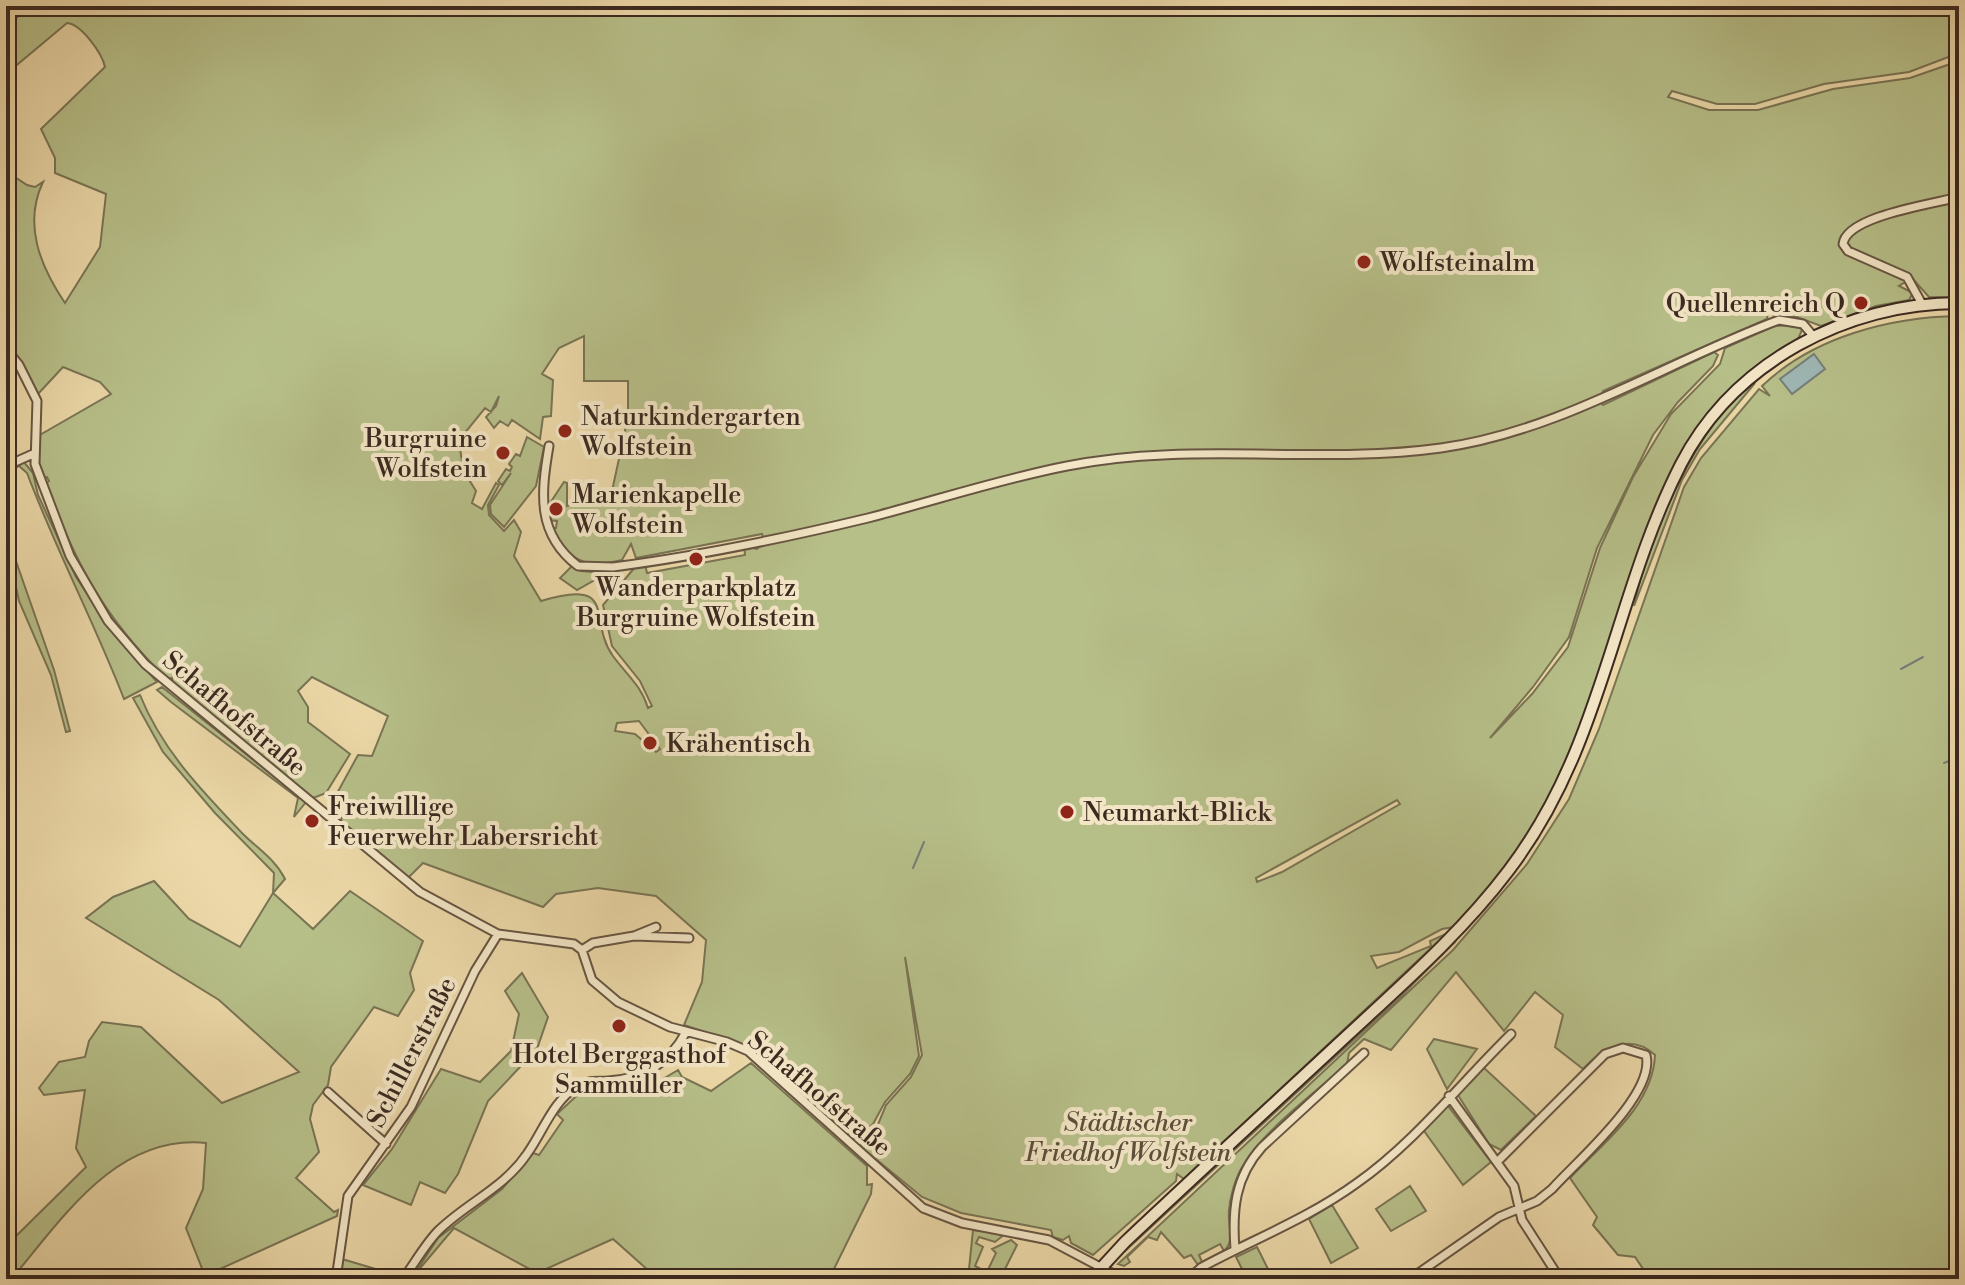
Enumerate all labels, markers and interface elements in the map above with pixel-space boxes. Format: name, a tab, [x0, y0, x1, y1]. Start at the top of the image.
place label: Wolfsteinalm	[1379, 247, 1535, 279]
marker: Wolfsteinalm	[1355, 253, 1373, 271]
place label: Quellenreich Q	[1666, 288, 1845, 320]
marker: Quellenreich Q	[1852, 294, 1870, 312]
place label: Naturkindergarten Wolfstein	[580, 401, 801, 463]
marker: Naturkindergarten Wolfstein	[556, 422, 574, 440]
place label: Burgruine Wolfstein	[364, 423, 487, 485]
marker: Burgruine Wolfstein	[494, 444, 512, 462]
place label: Marienkapelle Wolfstein	[571, 479, 741, 541]
marker: Marienkapelle Wolfstein	[547, 500, 565, 518]
marker: Wanderparkplatz Burgruine Wolfstein	[687, 550, 705, 568]
place label: Wanderparkplatz Burgruine Wolfstein	[575, 572, 816, 634]
street label: Schafhofstraße	[156, 644, 313, 783]
place label: Krähentisch	[666, 728, 811, 760]
marker: Krähentisch	[641, 734, 659, 752]
place label: Freiwillige Feuerwehr Labersricht	[328, 791, 599, 853]
place label: Neumarkt-Blick	[1083, 797, 1273, 829]
marker: Neumarkt-Blick	[1058, 803, 1076, 821]
marker: Freiwillige Feuerwehr Labersricht	[303, 812, 321, 830]
street label: Schillerstraße	[360, 972, 463, 1133]
marker: Hotel Berggasthof Sammüller	[610, 1017, 628, 1035]
street label: Schafhofstraße	[741, 1024, 898, 1163]
place label: Hotel Berggasthof Sammüller	[512, 1039, 727, 1101]
park label: Städtischer Friedhof Wolfstein	[1025, 1107, 1232, 1169]

